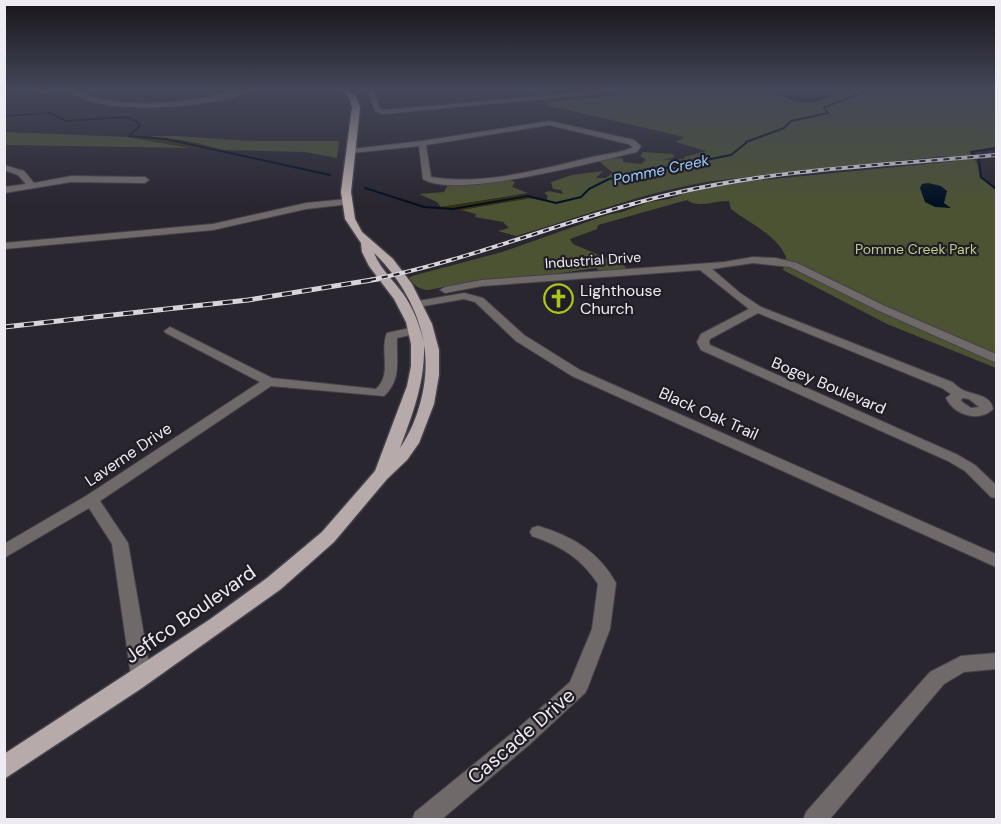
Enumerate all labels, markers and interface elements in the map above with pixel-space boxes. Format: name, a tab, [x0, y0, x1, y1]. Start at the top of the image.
water label: Pomme Creek	[611, 150, 711, 190]
park label: Pomme Creek Park	[855, 240, 977, 258]
street label: Industrial Drive	[544, 248, 642, 272]
place label: Lighthouse Church	[580, 280, 662, 319]
church icon: Lighthouse Church	[543, 283, 575, 315]
street label: Bogey Boulevard	[768, 352, 889, 419]
street label: Black Oak Trail	[656, 382, 762, 445]
street label: Laverne Drive	[81, 418, 176, 491]
street label: Jeffco Boulevard	[119, 559, 261, 669]
street label: Cascade Drive	[462, 682, 580, 790]

